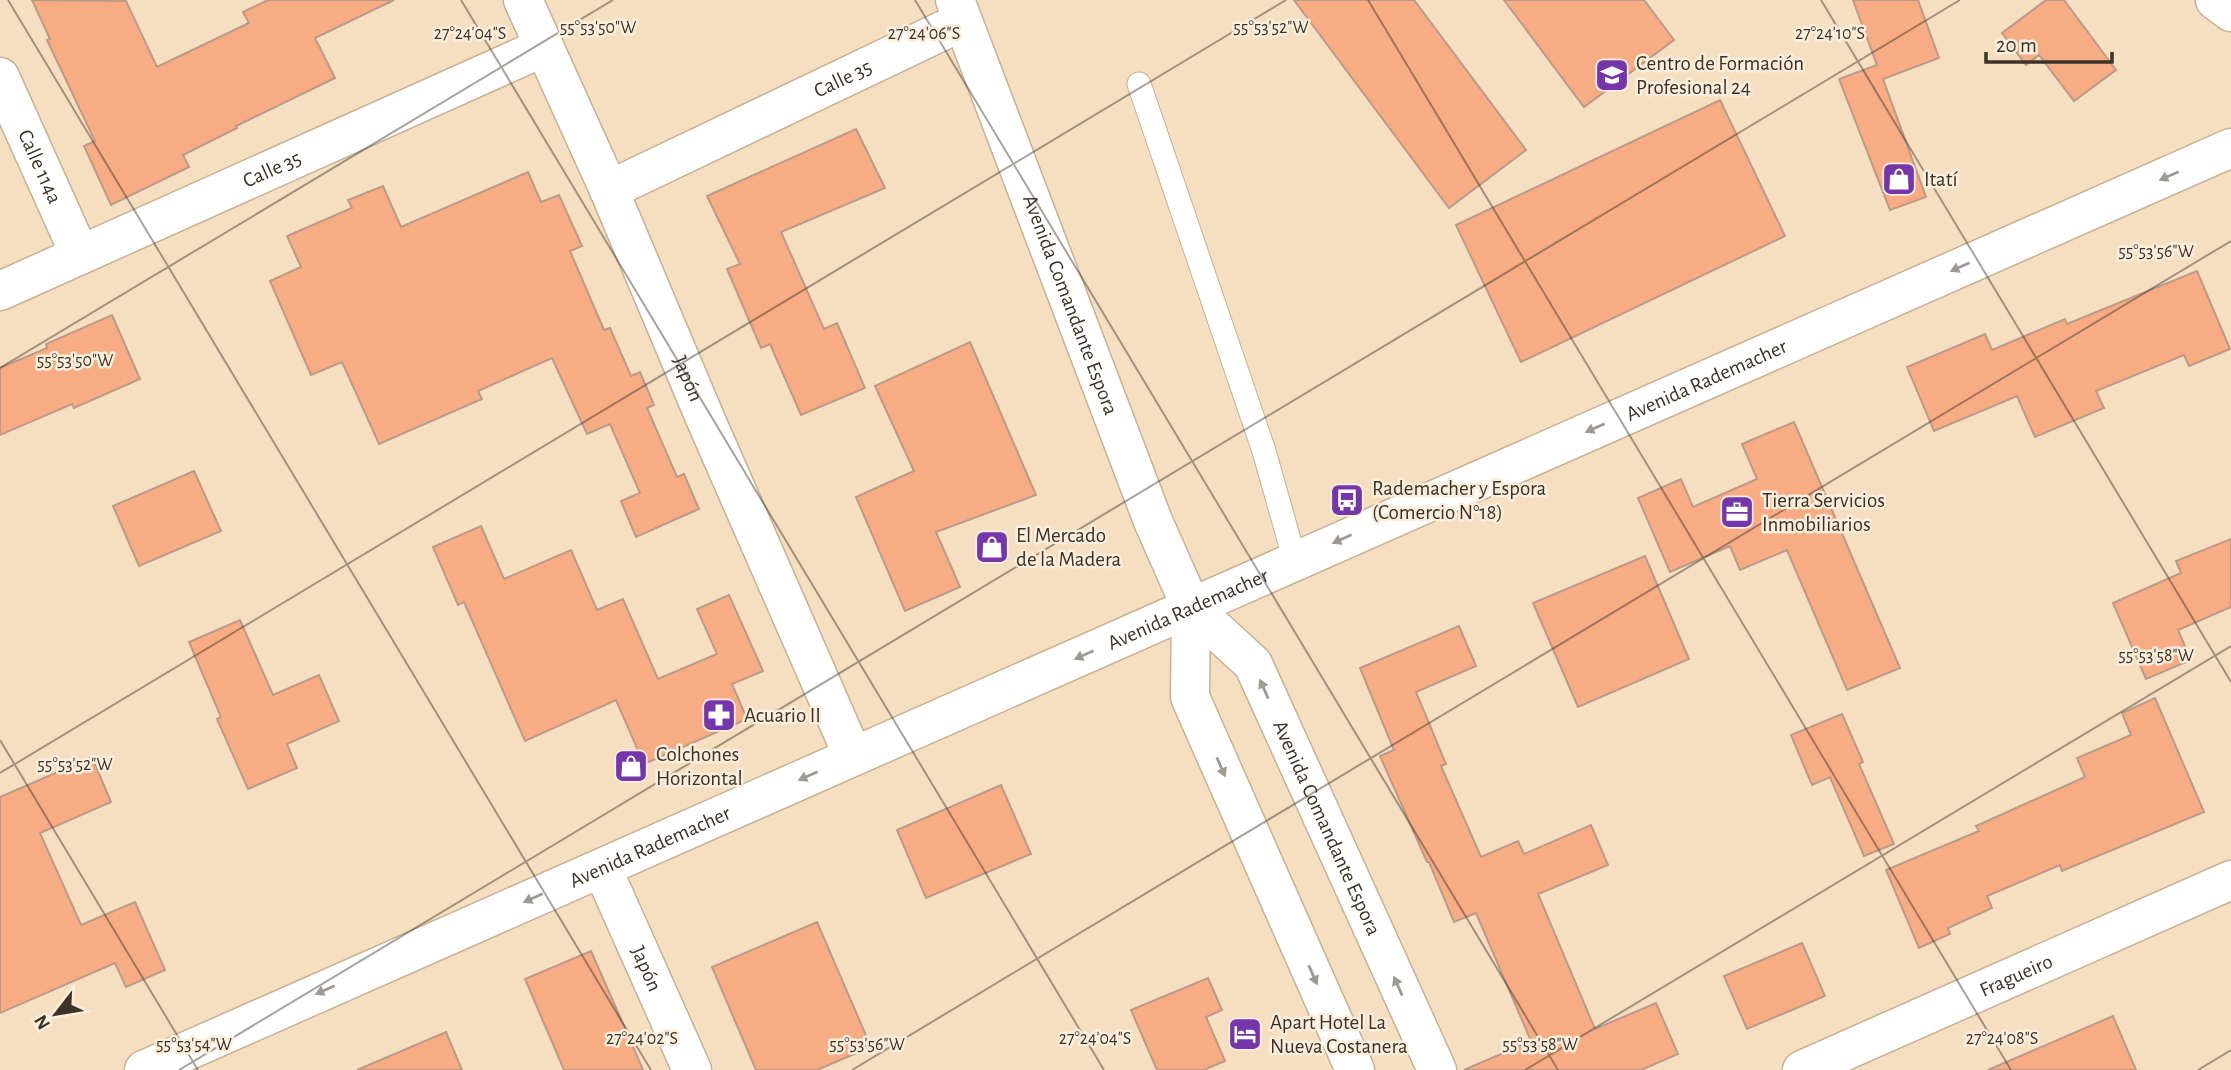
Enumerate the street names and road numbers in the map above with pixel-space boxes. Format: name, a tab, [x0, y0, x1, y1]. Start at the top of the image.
street label: Calle 35	[811, 56, 875, 102]
street label: Calle 114a	[14, 127, 65, 207]
street label: Calle 35	[240, 147, 305, 192]
street label: Avenida Comandante Espora	[1019, 192, 1122, 418]
street label: Avenida Rademacher	[1623, 335, 1790, 425]
street label: Japón	[669, 353, 707, 405]
street label: Avenida Rademacher	[1104, 565, 1272, 654]
street label: Avenida Comandante Espora	[1269, 717, 1385, 939]
street label: Avenida Rademacher	[566, 802, 734, 892]
street label: Japón	[627, 943, 666, 995]
street label: Fragueiro	[1977, 950, 2056, 1001]

